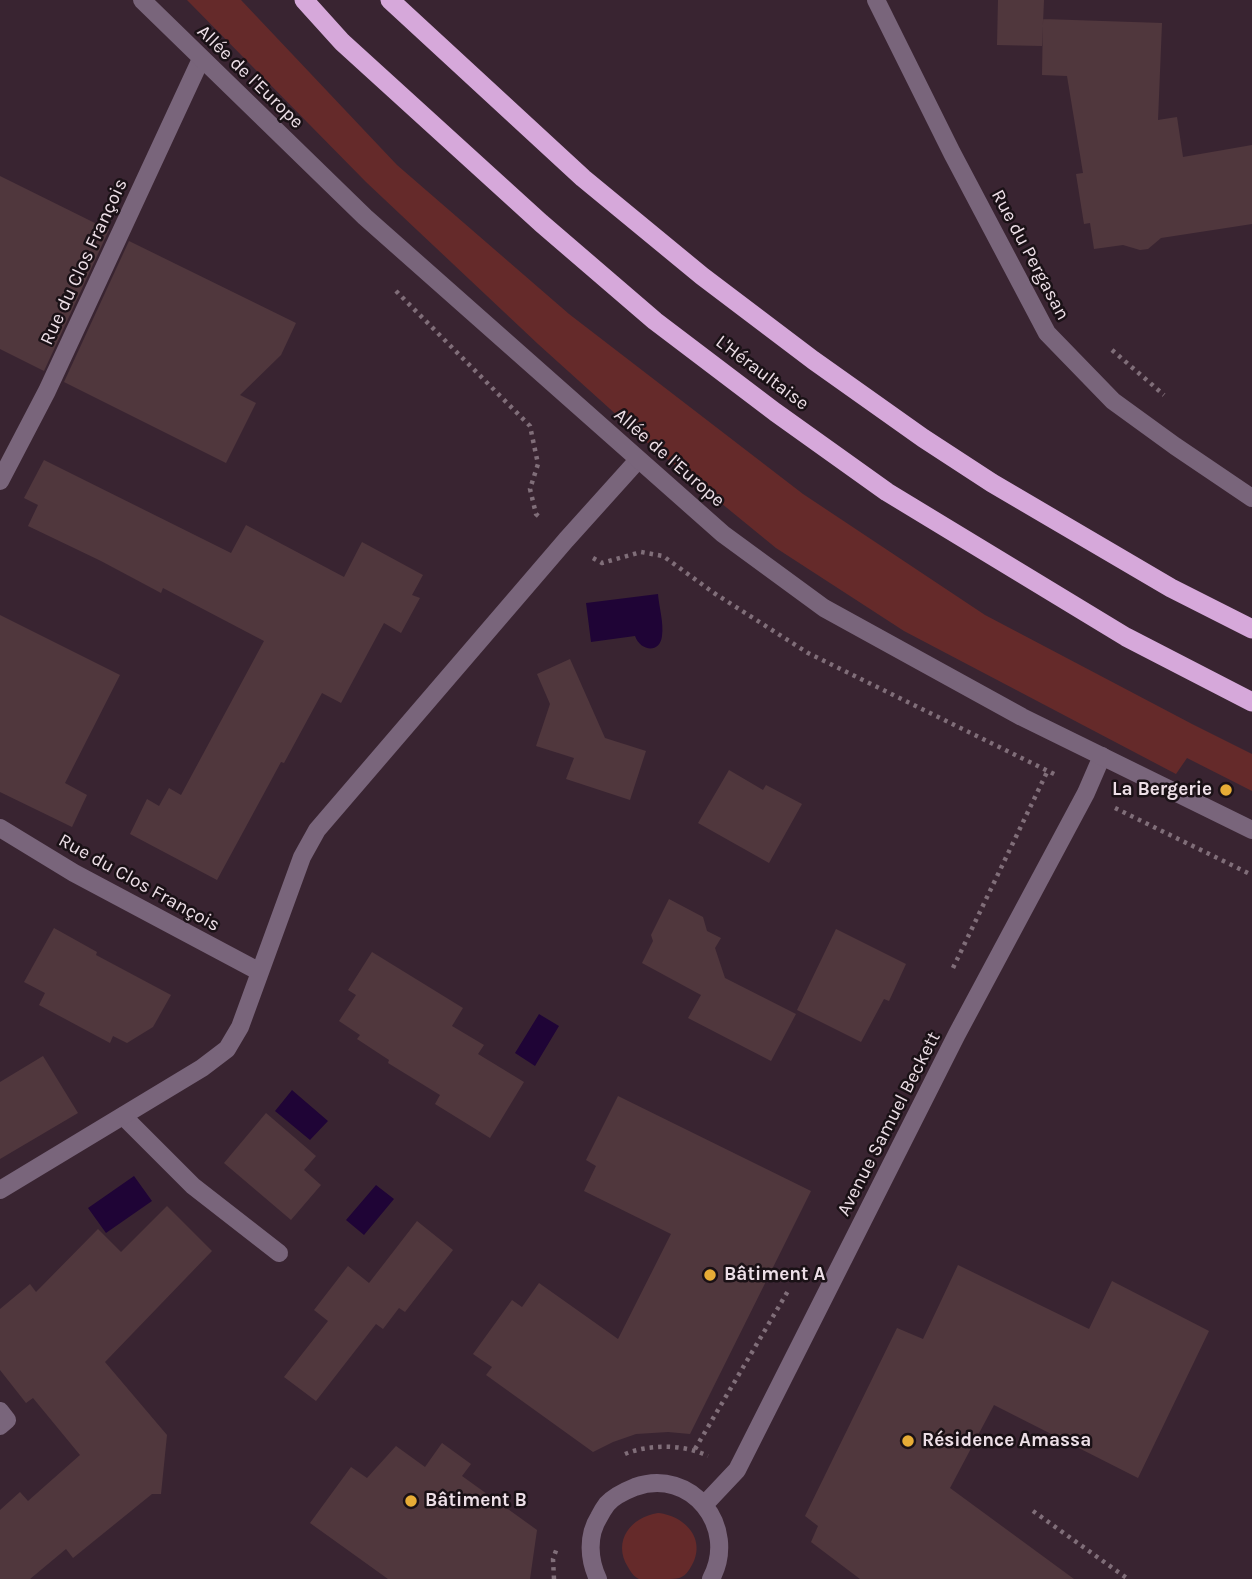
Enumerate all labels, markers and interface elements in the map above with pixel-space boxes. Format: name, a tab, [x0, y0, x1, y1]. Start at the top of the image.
street label: Allée de l'Europe	[192, 20, 308, 134]
street label: Rue du Clos François	[35, 175, 133, 349]
street label: Rue du Pergasan	[986, 186, 1074, 324]
street label: L'Héraultaise	[711, 330, 813, 416]
street label: Allée de l'Europe	[609, 404, 729, 512]
place label: La Bergerie	[1112, 779, 1212, 801]
marker: La Bergerie	[1218, 782, 1234, 798]
street label: Rue du Clos François	[54, 829, 224, 937]
street label: Avenue Samuel Beckett	[833, 1028, 945, 1220]
place label: Bâtiment A	[724, 1264, 825, 1286]
marker: Bâtiment A	[702, 1267, 718, 1283]
place label: Résidence Amassa	[922, 1430, 1091, 1452]
marker: Résidence Amassa	[900, 1433, 916, 1449]
place label: Bâtiment B	[425, 1490, 527, 1512]
marker: Bâtiment B	[403, 1493, 419, 1509]

